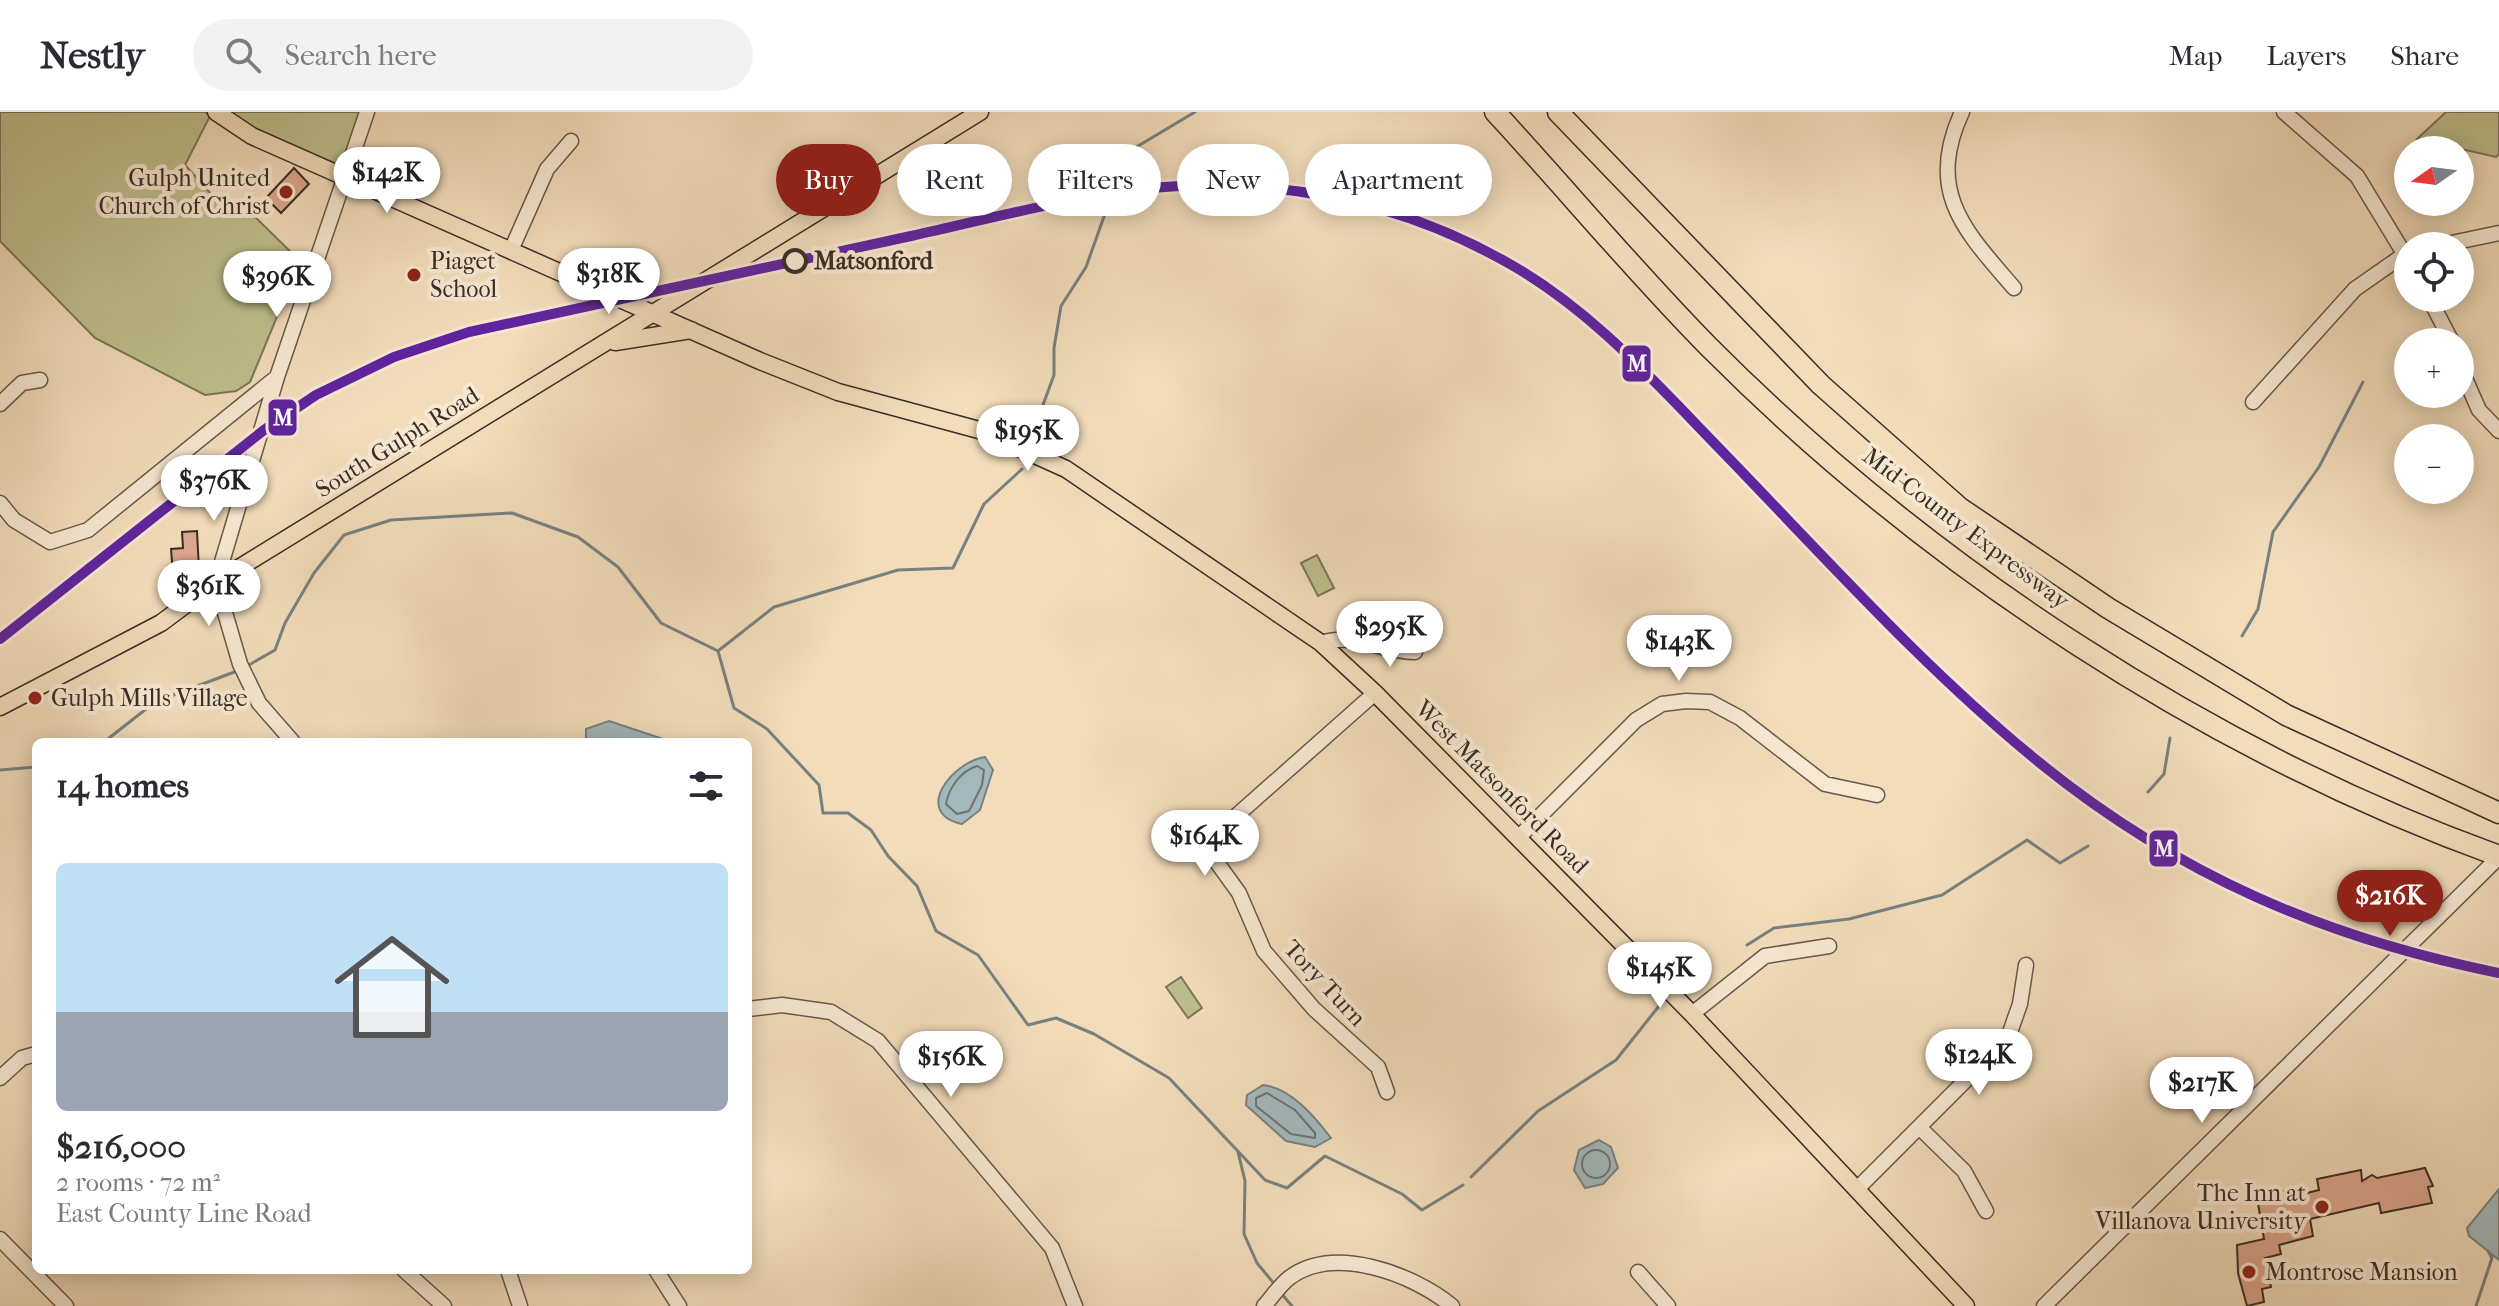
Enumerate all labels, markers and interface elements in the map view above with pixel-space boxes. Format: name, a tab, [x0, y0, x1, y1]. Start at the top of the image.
search box	[193, 19, 753, 91]
text: Nestly	[40, 33, 145, 78]
icon: search	[221, 33, 265, 77]
text: Search here	[285, 38, 437, 73]
text: Map	[2169, 39, 2222, 72]
text: Layers	[2266, 39, 2346, 72]
text: Share	[2390, 39, 2459, 72]
north arrow	[2394, 136, 2474, 216]
map controls	[2394, 136, 2474, 504]
chip: Buy	[776, 144, 881, 216]
chip: Rent	[897, 144, 1012, 216]
chip: Filters	[1028, 144, 1161, 216]
chip: New	[1177, 144, 1289, 216]
chip: Apartment	[1305, 144, 1492, 216]
pin: $142K	[331, 147, 443, 215]
text: $142K	[351, 157, 423, 188]
place label: Gulph United Church of Christ	[98, 164, 271, 220]
marker: Gulph United Church of Christ	[277, 183, 295, 201]
button: locate	[2394, 232, 2474, 312]
place label: Piaget School	[430, 247, 497, 303]
place label: Matsonford	[814, 247, 934, 275]
pin: $318K	[553, 248, 665, 316]
marker: Matsonford	[783, 249, 807, 273]
pin: $396K	[221, 251, 333, 319]
text: $318K	[576, 258, 642, 289]
text: $396K	[241, 261, 313, 292]
marker: Piaget School	[405, 266, 423, 284]
button: +	[2394, 328, 2474, 408]
line badge: M	[1621, 344, 1652, 383]
text: M	[1626, 351, 1647, 377]
street label: South Gulph Road	[310, 380, 485, 503]
line badge: M	[267, 398, 298, 437]
text: M	[272, 405, 293, 431]
pin: $195K	[972, 405, 1084, 473]
text: $195K	[994, 415, 1062, 446]
button: −	[2394, 424, 2474, 504]
street label: Mid-County Expressway	[1857, 441, 2076, 615]
pin: $376K	[158, 455, 270, 523]
text: $376K	[179, 465, 249, 496]
pin: $361K	[153, 560, 265, 628]
text: $361K	[175, 570, 243, 601]
pin: $295K	[1334, 601, 1446, 669]
text: $295K	[1354, 611, 1426, 642]
pin: $143K	[1623, 615, 1735, 683]
text: $143K	[1645, 625, 1713, 656]
place label: Gulph Mills Village	[51, 684, 248, 712]
marker: Gulph Mills Village	[26, 689, 44, 707]
street label: West Matsonford Road	[1409, 694, 1595, 880]
icon: filters	[684, 764, 728, 808]
text: 14 homes	[56, 766, 189, 806]
pin: $164K	[1149, 810, 1261, 878]
text: $164K	[1169, 820, 1241, 851]
line badge: M	[2148, 829, 2179, 868]
text: M	[2153, 836, 2174, 862]
pin: $216K	[2334, 870, 2446, 938]
text: $216K	[2355, 880, 2425, 911]
icon: home	[320, 915, 464, 1059]
street label: Tory Turn	[1278, 934, 1372, 1032]
pin: $145K	[1604, 942, 1716, 1010]
text: $145K	[1626, 952, 1694, 983]
pin: $124K	[1923, 1029, 2035, 1097]
pin: $156K	[895, 1031, 1007, 1099]
text: $124K	[1943, 1039, 2015, 1070]
text: $156K	[917, 1041, 985, 1072]
pin: $217K	[2146, 1057, 2258, 1125]
text: $217K	[2168, 1067, 2236, 1098]
text: $216,000	[56, 1127, 186, 1167]
text: 2 rooms · 72 m²	[56, 1167, 220, 1198]
place label: The Inn at Villanova University	[2094, 1179, 2307, 1235]
text: East County Line Road	[56, 1198, 312, 1229]
marker: The Inn at Villanova University	[2313, 1198, 2331, 1216]
place label: Montrose Mansion	[2265, 1258, 2458, 1286]
marker: Montrose Mansion	[2240, 1263, 2258, 1281]

